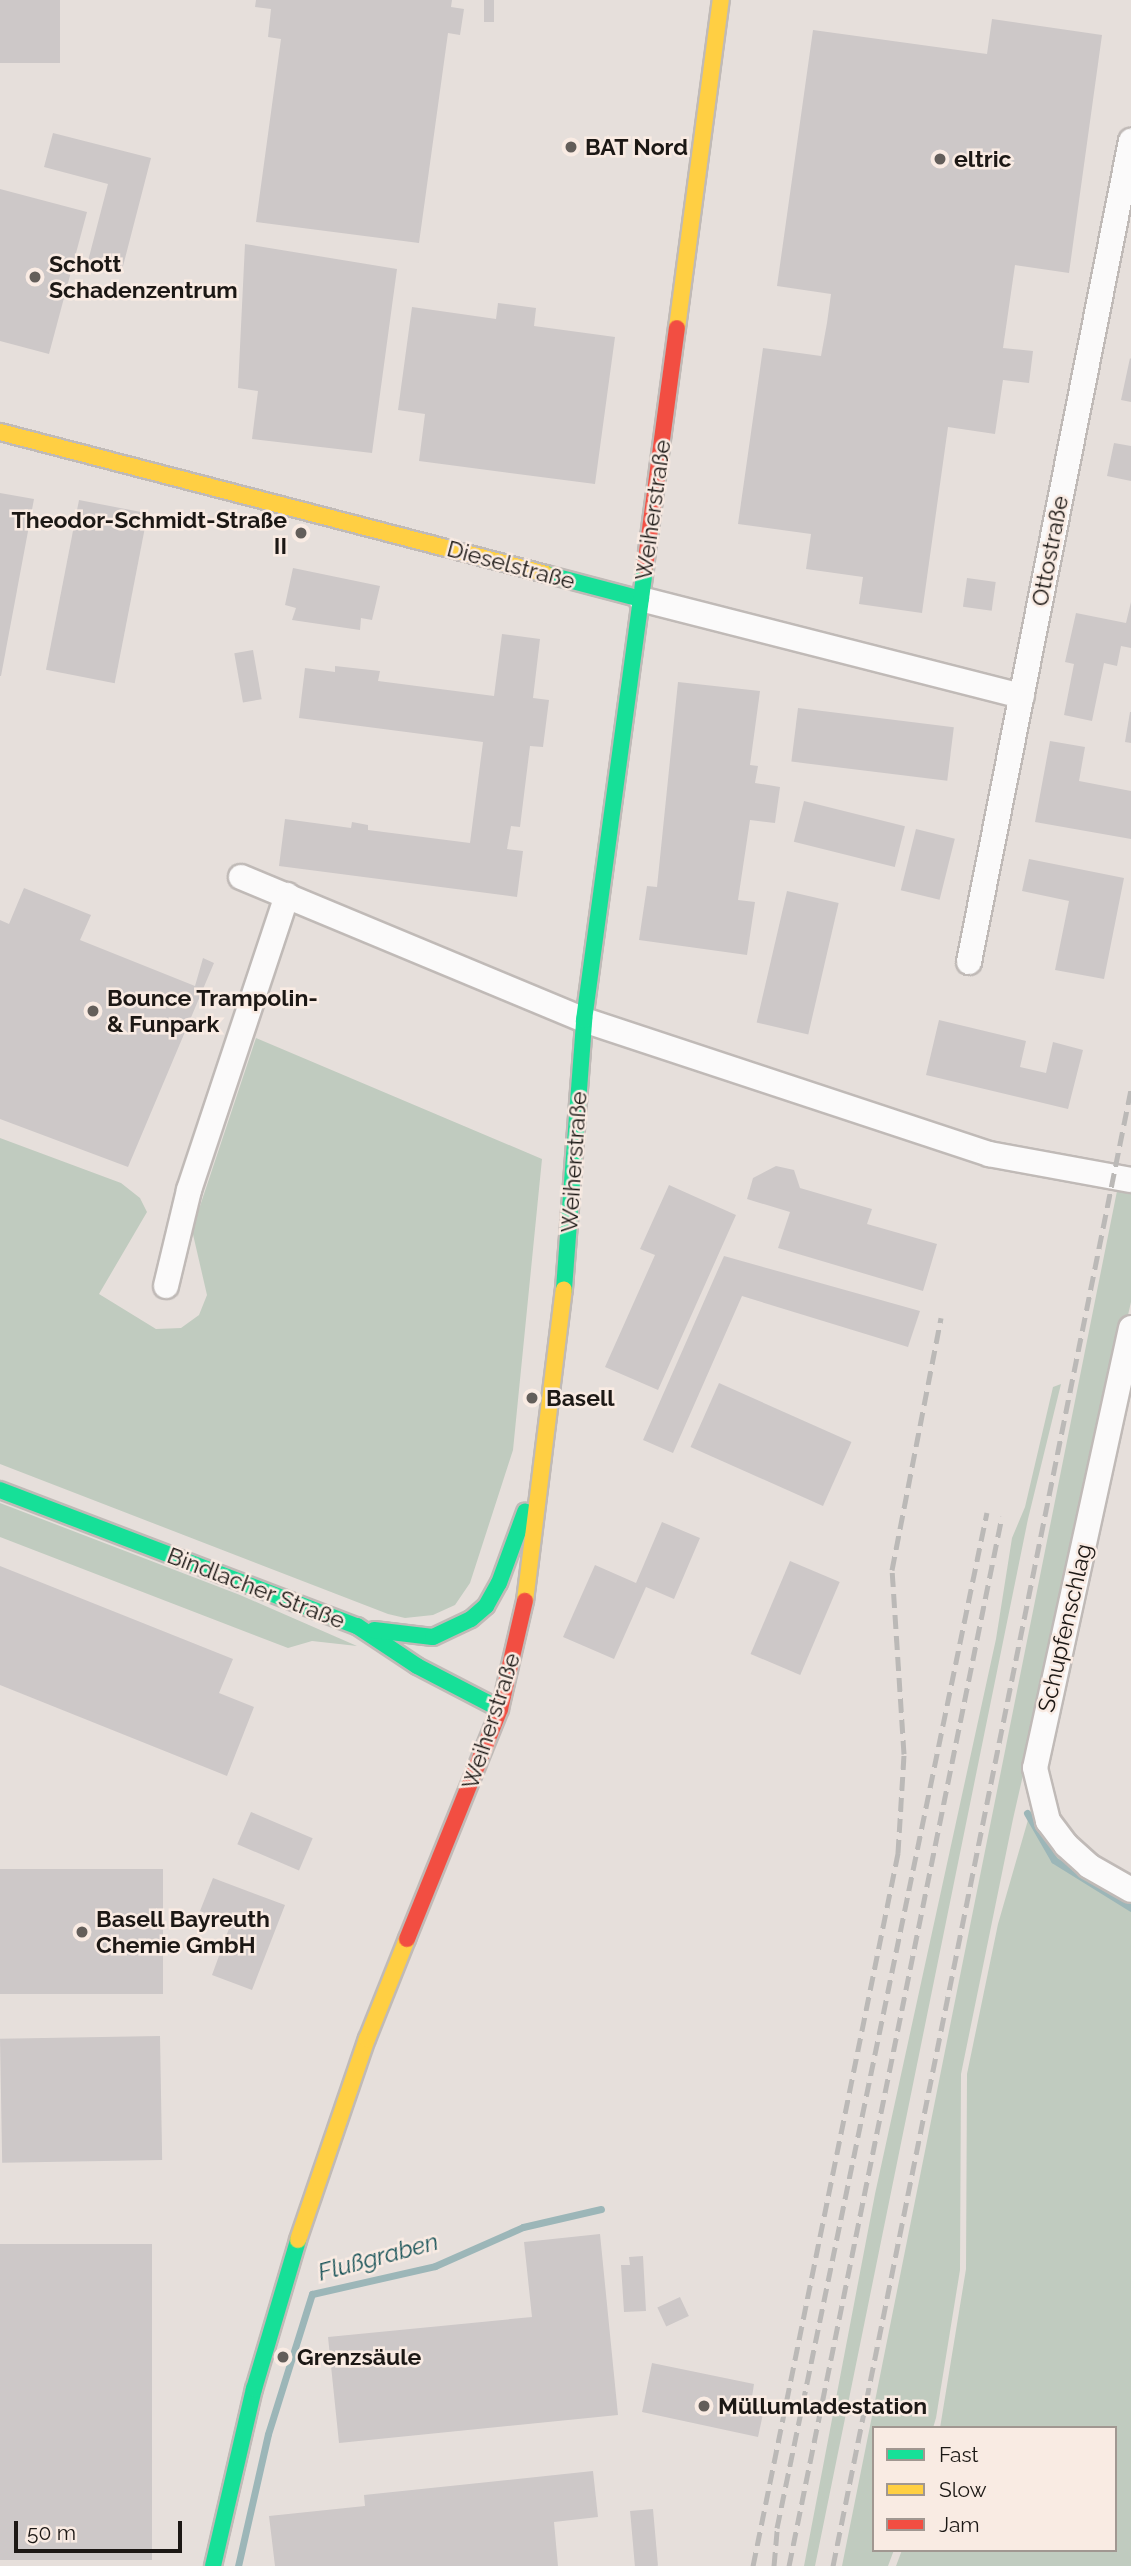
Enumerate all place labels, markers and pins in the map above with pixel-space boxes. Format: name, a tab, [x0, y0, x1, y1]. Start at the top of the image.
place label: BAT Nord	[585, 133, 689, 161]
marker: BAT Nord	[563, 139, 579, 155]
place label: eltric	[954, 145, 1011, 173]
marker: eltric	[932, 151, 948, 167]
place label: Schott Schadenzentrum	[49, 250, 238, 304]
marker: Schott Schadenzentrum	[27, 269, 43, 285]
place label: Theodor-Schmidt-Straße II	[12, 506, 287, 560]
marker: Theodor-Schmidt-Straße II	[293, 525, 309, 541]
place label: Bounce Trampolin- & Funpark	[107, 984, 319, 1038]
marker: Bounce Trampolin- & Funpark	[85, 1003, 101, 1019]
place label: Basell	[546, 1384, 615, 1412]
marker: Basell	[524, 1390, 540, 1406]
place label: Basell Bayreuth Chemie GmbH	[96, 1905, 271, 1959]
marker: Basell Bayreuth Chemie GmbH	[74, 1924, 90, 1940]
place label: Grenzsäule	[297, 2343, 421, 2371]
marker: Grenzsäule	[275, 2349, 291, 2365]
place label: Müllumladestation	[718, 2392, 927, 2420]
marker: Müllumladestation	[696, 2398, 712, 2414]

